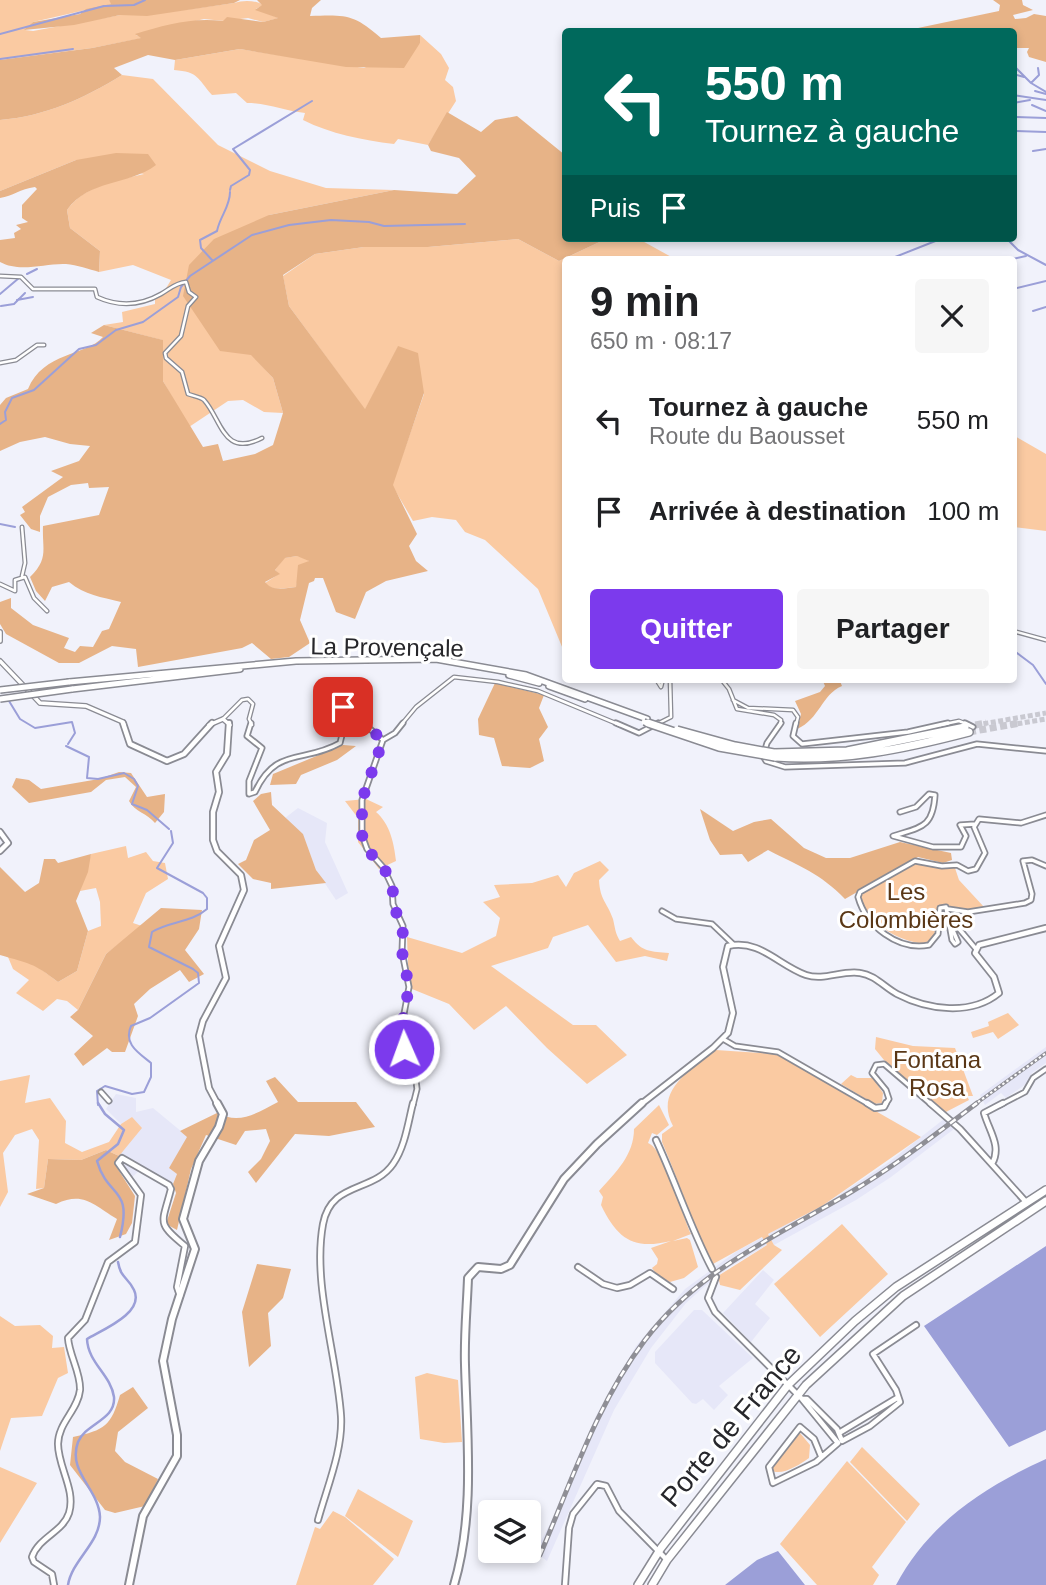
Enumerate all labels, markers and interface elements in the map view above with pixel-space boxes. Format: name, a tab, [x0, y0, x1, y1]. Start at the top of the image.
icon: left	[590, 56, 681, 147]
text: 550 m	[705, 56, 844, 110]
text: Tournez à gauche	[705, 113, 959, 149]
icon: arrive	[655, 189, 693, 227]
text: Puis	[590, 193, 641, 223]
text: 9 min	[590, 278, 700, 325]
button: close	[915, 279, 989, 353]
text: 650 m · 08:17	[590, 328, 732, 354]
text: Tournez à gauche	[649, 392, 868, 422]
icon: left	[590, 402, 628, 440]
text: 550 m	[917, 405, 989, 435]
text: Route du Baousset	[649, 423, 845, 449]
icon: arrive	[590, 493, 628, 531]
text: Arrivée à destination	[649, 496, 906, 526]
text: 100 m	[927, 496, 999, 526]
button: Quitter	[590, 589, 783, 669]
button: Partager	[797, 589, 989, 669]
street label: La Provençale	[310, 632, 464, 662]
pin	[313, 677, 373, 737]
icon: arrive	[324, 688, 362, 726]
park label: Les Colombières	[839, 878, 973, 933]
position arrow	[367, 1012, 441, 1086]
park label: Fontana Rosa	[893, 1046, 982, 1101]
street label: Porte de France	[655, 1339, 807, 1513]
map controls	[478, 1500, 541, 1563]
button: layers	[478, 1500, 541, 1563]

